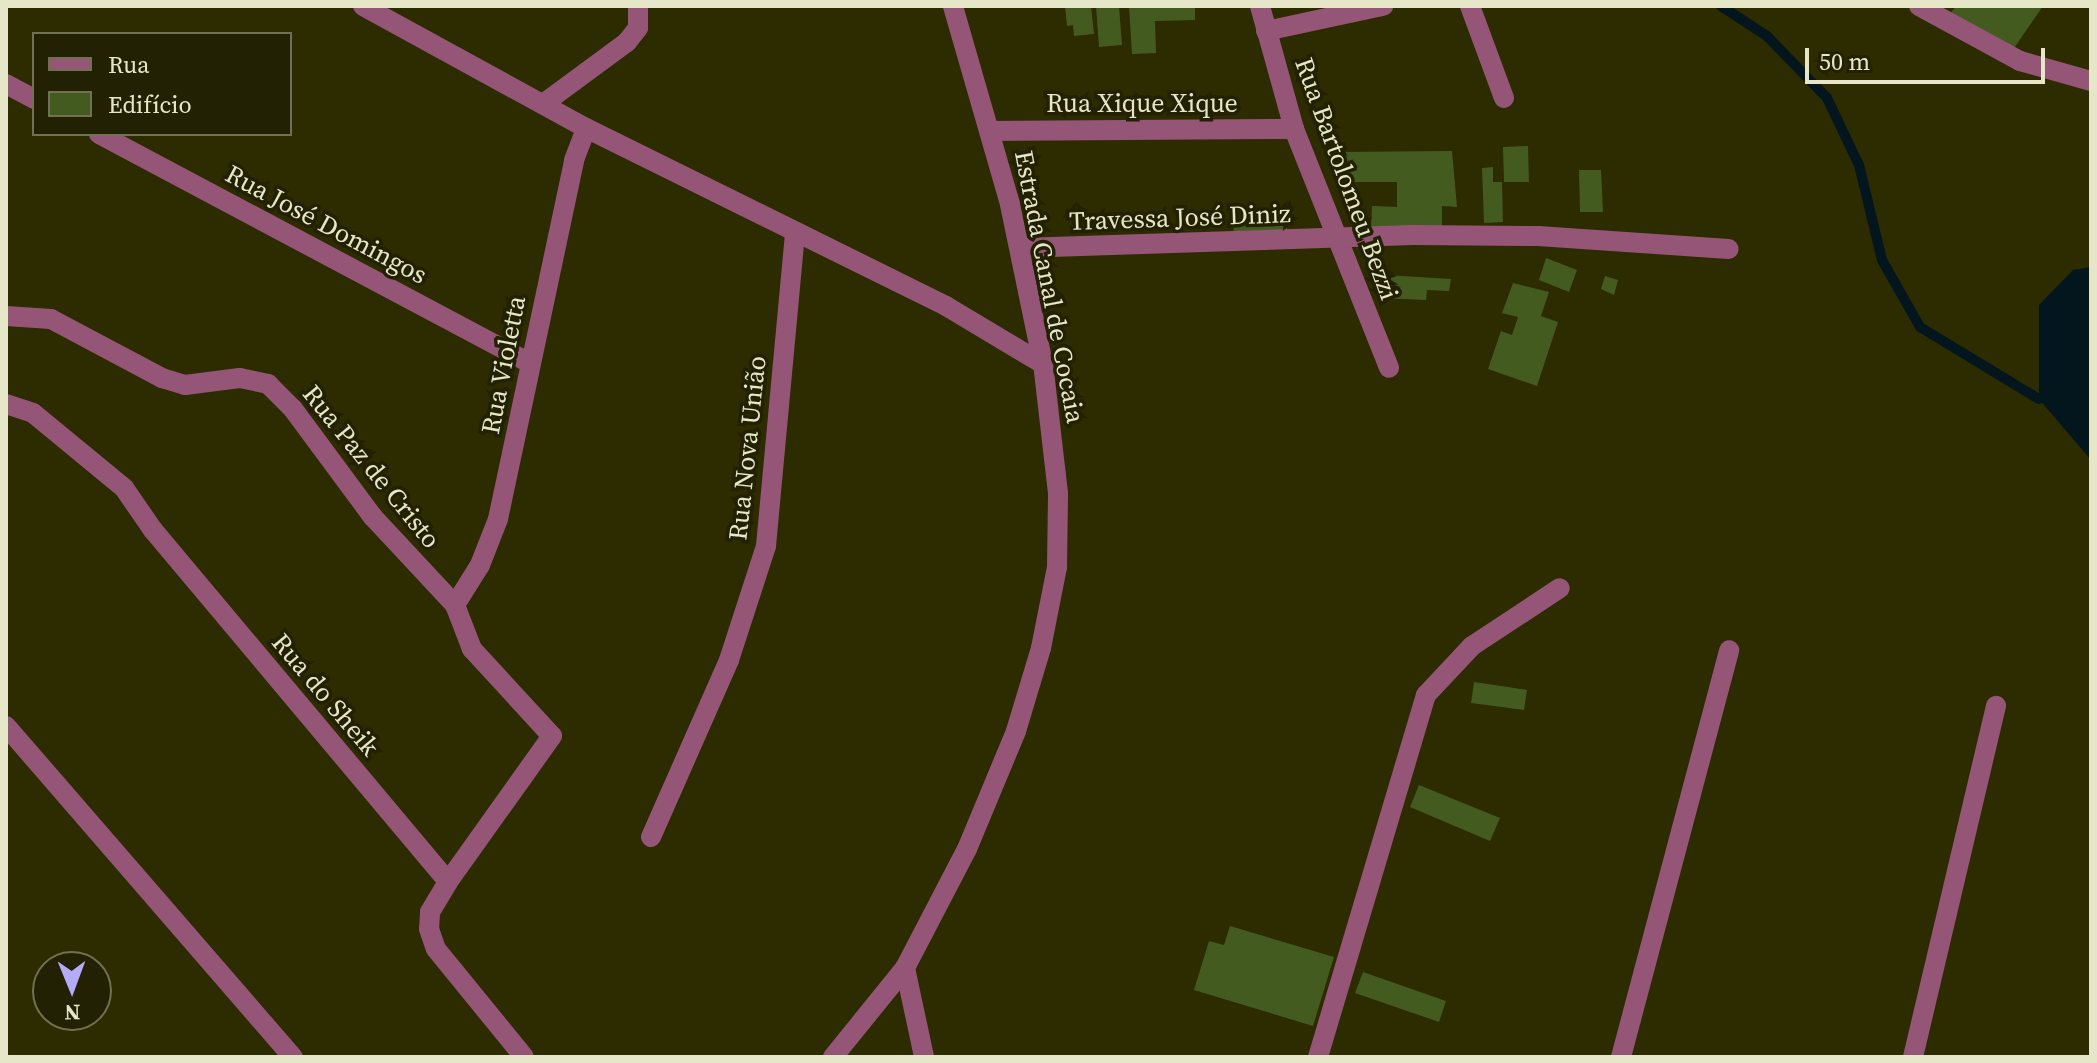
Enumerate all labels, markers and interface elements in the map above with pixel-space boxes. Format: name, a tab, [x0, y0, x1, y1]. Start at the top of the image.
legend	[32, 32, 292, 136]
scale bar	[1809, 32, 2049, 82]
text: 50 m	[1819, 45, 1870, 78]
text: Rua	[108, 48, 150, 81]
street label: Rua Bartolomeu Bezzi	[1288, 54, 1404, 304]
text: Edifício	[108, 88, 192, 121]
street label: Rua Xique Xique	[1046, 88, 1238, 120]
street label: Estrada Canal de Cocaia	[1007, 148, 1091, 426]
street label: Rua José Domingos	[220, 159, 432, 291]
street label: Travessa José Diniz	[1069, 199, 1291, 237]
street label: Rua Violetta	[475, 293, 533, 437]
street label: Rua Nova União	[723, 354, 773, 542]
street label: Rua Paz de Cristo	[296, 379, 446, 555]
street label: Rua do Sheik	[265, 627, 385, 763]
north arrow	[32, 951, 112, 1031]
text: N	[64, 998, 81, 1028]

